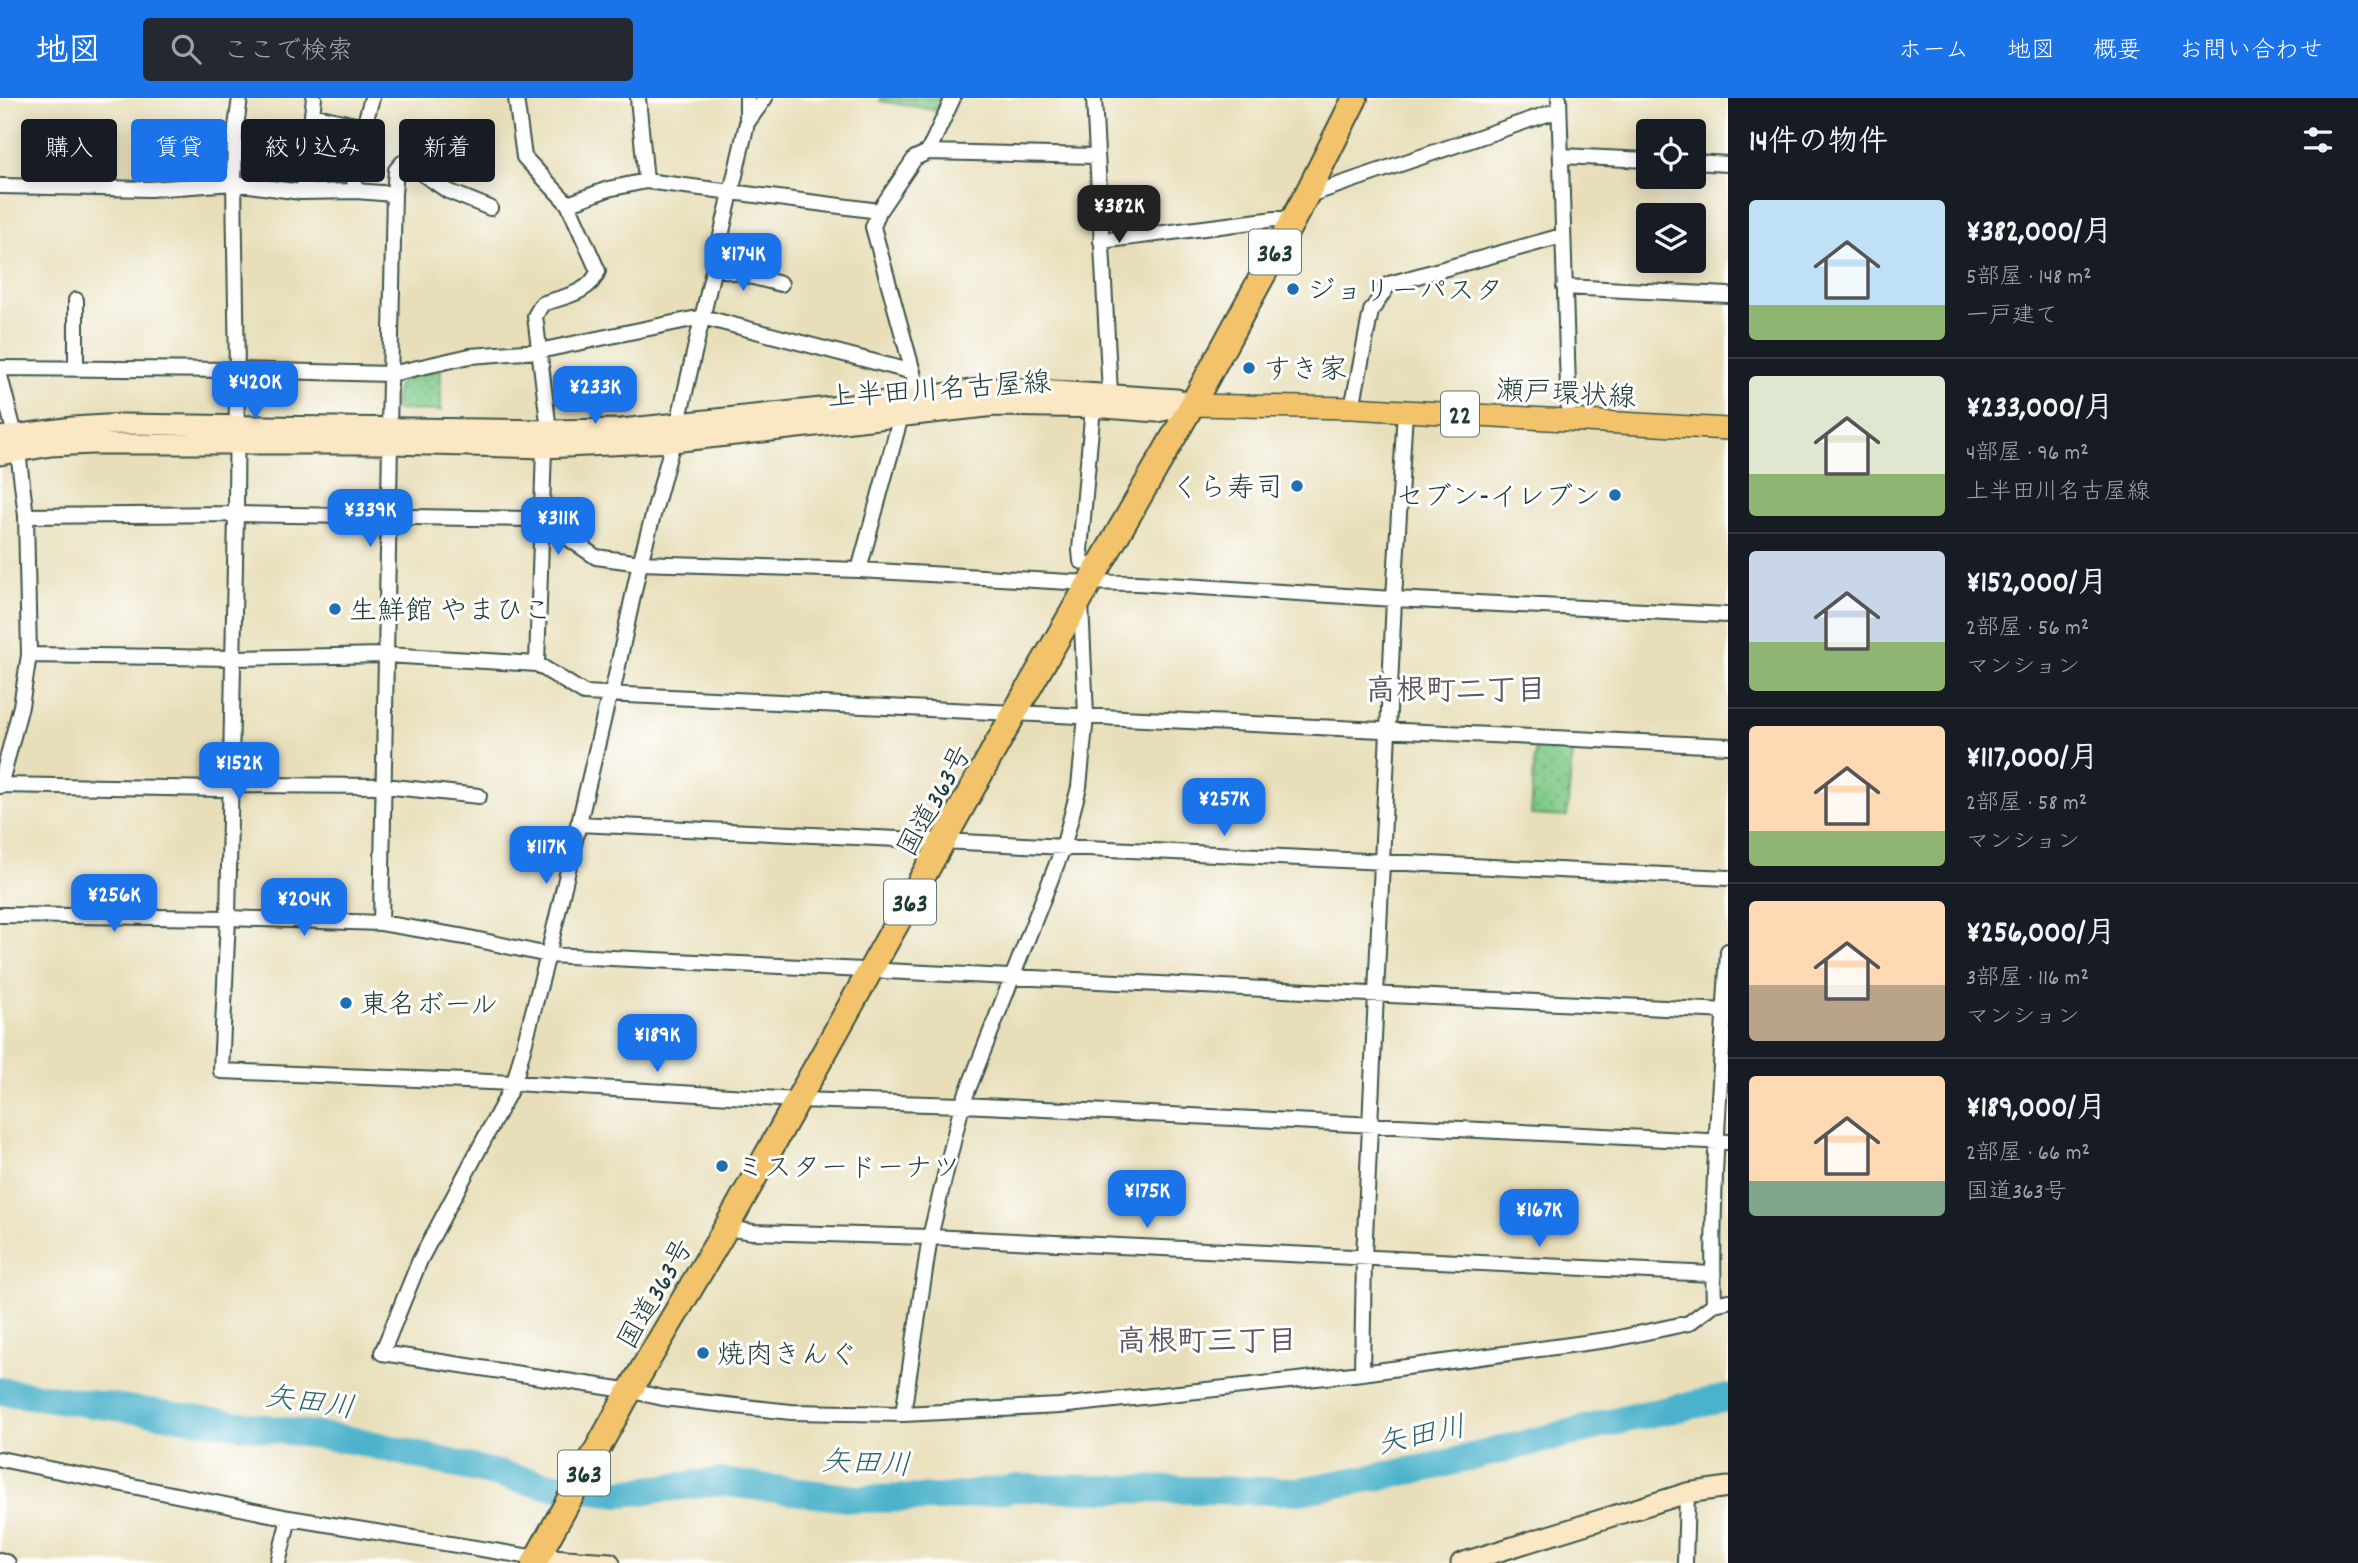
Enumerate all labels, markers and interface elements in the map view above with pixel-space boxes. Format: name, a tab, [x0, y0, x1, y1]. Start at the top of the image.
search box	[143, 18, 633, 81]
text: 地図	[35, 30, 101, 77]
icon: search	[167, 30, 205, 68]
text: ここで検索	[223, 34, 353, 71]
text: ホーム	[1898, 35, 1969, 69]
text: 地図	[2007, 35, 2055, 69]
text: 概要	[2093, 35, 2141, 69]
text: お問い合わせ	[2179, 35, 2323, 69]
chip: 購入	[21, 119, 117, 182]
chip: 賃貸	[131, 119, 227, 182]
chip: 絞り込み	[241, 119, 385, 182]
chip: 新着	[399, 119, 495, 182]
map controls	[1636, 119, 1706, 273]
button: locate	[1636, 119, 1706, 189]
icon: filters	[2299, 121, 2337, 159]
text: 14件の物件	[1749, 123, 1888, 166]
pin: ¥382K	[1070, 186, 1168, 245]
text: ¥382K	[1093, 191, 1145, 224]
button: layers	[1636, 203, 1706, 273]
text: ¥382,000/月	[1966, 213, 2112, 256]
icon: home	[1805, 228, 1889, 312]
road number: 363	[1249, 230, 1301, 274]
pin: ¥174K	[694, 234, 792, 293]
text: ¥174K	[720, 239, 766, 272]
text: 5部屋 · 148 m²	[1966, 262, 2092, 295]
place label: ジョリーパスタ	[1307, 274, 1504, 314]
marker: ジョリーパスタ	[1285, 281, 1301, 297]
text: 一戸建て	[1966, 301, 2058, 334]
place label: すき家	[1263, 353, 1347, 393]
marker: すき家	[1241, 360, 1257, 376]
pin: ¥420K	[206, 362, 304, 421]
street label: 上半田川名古屋線	[826, 365, 1052, 421]
pin: ¥233K	[546, 366, 644, 426]
text: ¥420K	[228, 367, 282, 400]
text: ¥233K	[569, 372, 621, 405]
street label: 瀬戸環状線	[1495, 373, 1637, 421]
text: ¥233,000/月	[1966, 389, 2114, 432]
road number: 22	[1441, 392, 1479, 436]
icon: home	[1805, 404, 1889, 488]
text: 4部屋 · 96 m²	[1966, 438, 2089, 471]
place label: くら寿司	[1171, 471, 1283, 511]
text: 上半田川名古屋線	[1966, 477, 2150, 510]
marker: くら寿司	[1289, 478, 1305, 494]
place label: セブン-イレブン	[1395, 480, 1601, 520]
marker: セブン-イレブン	[1607, 487, 1623, 503]
pin: ¥339K	[321, 490, 419, 549]
text: ¥339K	[344, 495, 396, 528]
pin: ¥311K	[509, 498, 607, 557]
text: ¥311K	[537, 503, 579, 536]
text: ¥152,000/月	[1966, 564, 2107, 607]
icon: home	[1805, 579, 1889, 663]
place label: 生鮮館 やまひこ	[349, 594, 551, 634]
marker: 生鮮館 やまひこ	[327, 601, 343, 617]
text: 2部屋 · 56 m²	[1966, 613, 2089, 646]
text: マンション	[1966, 652, 2080, 685]
district label: 高根町二丁目	[1366, 672, 1546, 715]
street label: 国道363号	[890, 739, 985, 866]
text: ¥117,000/月	[1966, 739, 2098, 782]
pin: ¥152K	[190, 742, 288, 802]
text: ¥152K	[215, 748, 263, 781]
icon: home	[1805, 754, 1889, 838]
pin: ¥257K	[1175, 778, 1273, 838]
text: ¥257K	[1198, 784, 1250, 817]
text: 2部屋 · 58 m²	[1966, 788, 2087, 821]
pin: ¥117K	[497, 826, 595, 886]
text: マンション	[1966, 827, 2080, 860]
text: ¥117K	[526, 832, 566, 865]
pin: ¥256K	[65, 874, 163, 934]
pin: ¥204K	[255, 878, 353, 938]
text: ¥256K	[87, 880, 141, 913]
road number: 363	[884, 880, 936, 924]
text: ¥204K	[277, 884, 331, 917]
text: ¥256,000/月	[1966, 914, 2116, 957]
icon: home	[1805, 929, 1889, 1013]
text: 3部屋 · 116 m²	[1966, 963, 2089, 996]
place label: 東名ボール	[360, 988, 498, 1028]
marker: 東名ボール	[338, 995, 354, 1011]
text: マンション	[1966, 1002, 2080, 1035]
pin: ¥189K	[608, 1014, 706, 1074]
text: ¥189K	[634, 1020, 680, 1053]
text: ¥189,000/月	[1966, 1089, 2106, 1132]
icon: home	[1805, 1104, 1889, 1188]
text: 2部屋 · 66 m²	[1966, 1138, 2090, 1171]
place label: ミスタードーナツ	[736, 1151, 961, 1191]
marker: ミスタードーナツ	[714, 1158, 730, 1174]
pin: ¥175K	[1098, 1170, 1196, 1230]
text: ¥175K	[1124, 1176, 1170, 1209]
text: 国道363号	[1966, 1177, 2067, 1210]
pin: ¥167K	[1490, 1190, 1588, 1249]
text: ¥167K	[1516, 1195, 1562, 1228]
street label: 国道363号	[610, 1232, 706, 1359]
district label: 高根町三丁目	[1117, 1323, 1297, 1366]
place label: 焼肉きんぐ	[717, 1338, 857, 1378]
marker: 焼肉きんぐ	[695, 1345, 711, 1361]
water label: 矢田川	[262, 1378, 357, 1433]
water label: 矢田川	[1373, 1408, 1470, 1469]
water label: 矢田川	[820, 1443, 912, 1490]
road number: 363	[558, 1450, 610, 1496]

